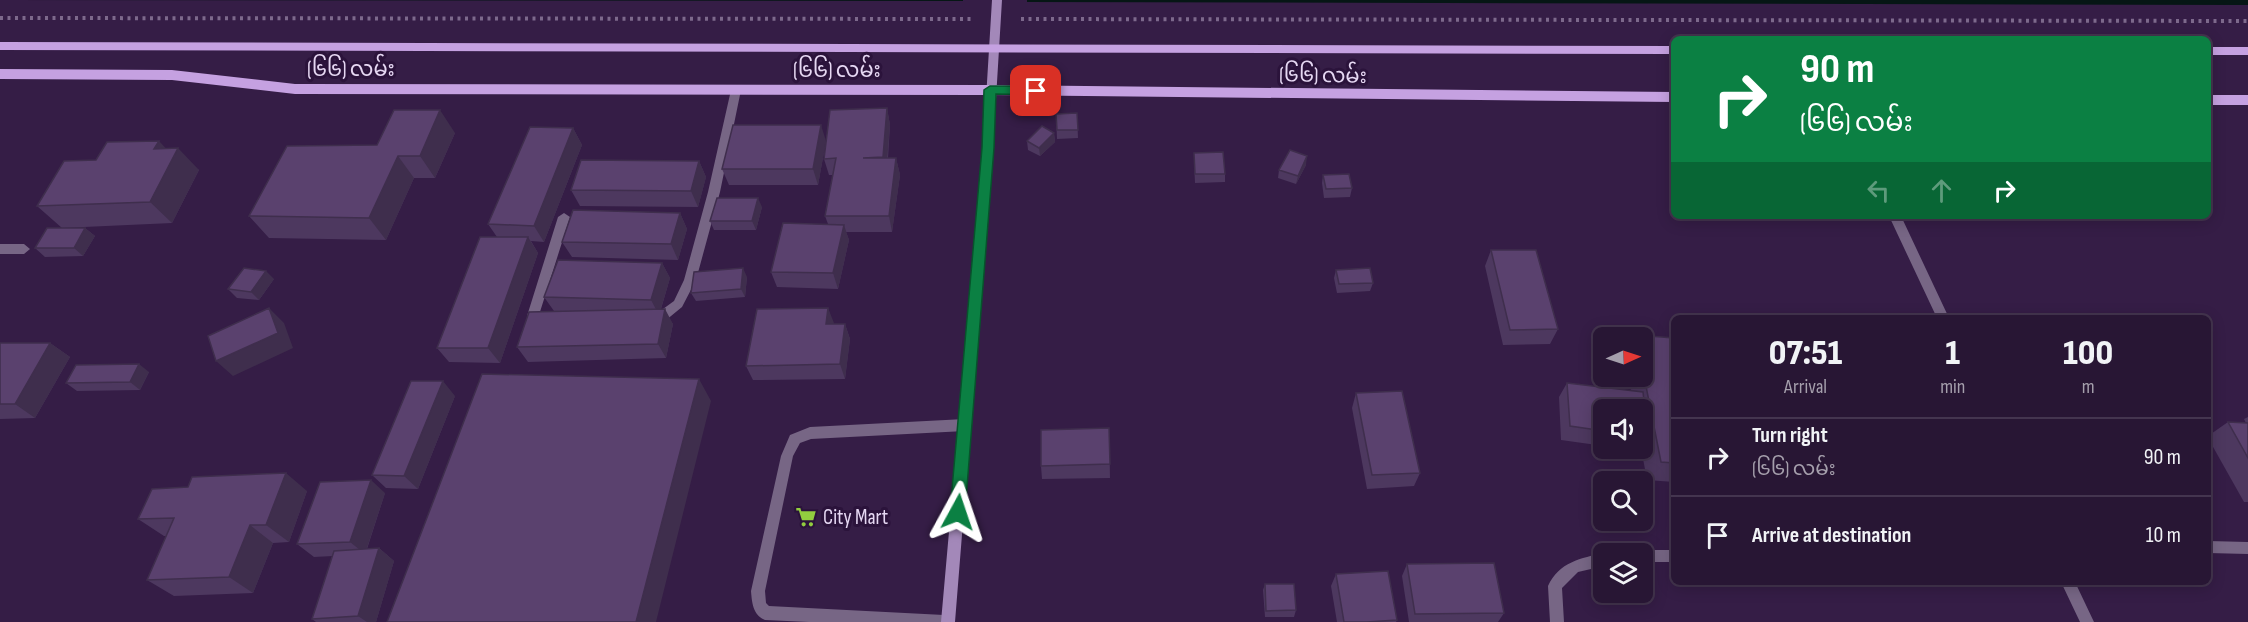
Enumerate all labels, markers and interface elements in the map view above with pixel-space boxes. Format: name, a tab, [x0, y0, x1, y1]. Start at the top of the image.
text: 90 m	[1800, 44, 1874, 95]
street label: (၆၆) လမ်း	[307, 53, 395, 82]
street label: (၆၆) လမ်း	[793, 54, 881, 83]
street label: (၆၆) လမ်း	[1279, 58, 1367, 89]
icon: right	[1701, 60, 1779, 138]
pin	[1010, 65, 1061, 116]
icon: arrive	[1019, 74, 1052, 107]
text: (၆၆) လမ်း	[1800, 107, 1913, 139]
icon: left	[1862, 174, 1895, 207]
icon: ahead	[1925, 174, 1958, 207]
icon: right	[1988, 174, 2021, 207]
north arrow	[1593, 327, 1653, 387]
map controls	[1593, 327, 1653, 603]
text: 07:51	[1769, 332, 1842, 375]
text: 1	[1945, 332, 1960, 375]
text: 100	[2063, 332, 2113, 375]
text: Arrival	[1784, 375, 1827, 399]
text: min	[1940, 375, 1965, 399]
text: m	[2082, 375, 2095, 399]
button: sound	[1593, 399, 1653, 459]
text: Turn right	[1752, 422, 1828, 449]
icon: right	[1701, 441, 1734, 474]
text: 90 m	[2144, 444, 2181, 471]
text: (၆၆) လမ်း	[1752, 457, 1836, 481]
button: search	[1593, 471, 1653, 531]
position arrow	[926, 480, 990, 544]
supermarket icon: City Mart	[794, 505, 818, 529]
place label: City Mart	[823, 505, 888, 530]
icon: arrive	[1701, 519, 1734, 552]
text: Arrive at destination	[1752, 522, 1911, 549]
text: 10 m	[2146, 522, 2181, 549]
button: layers	[1593, 543, 1653, 603]

